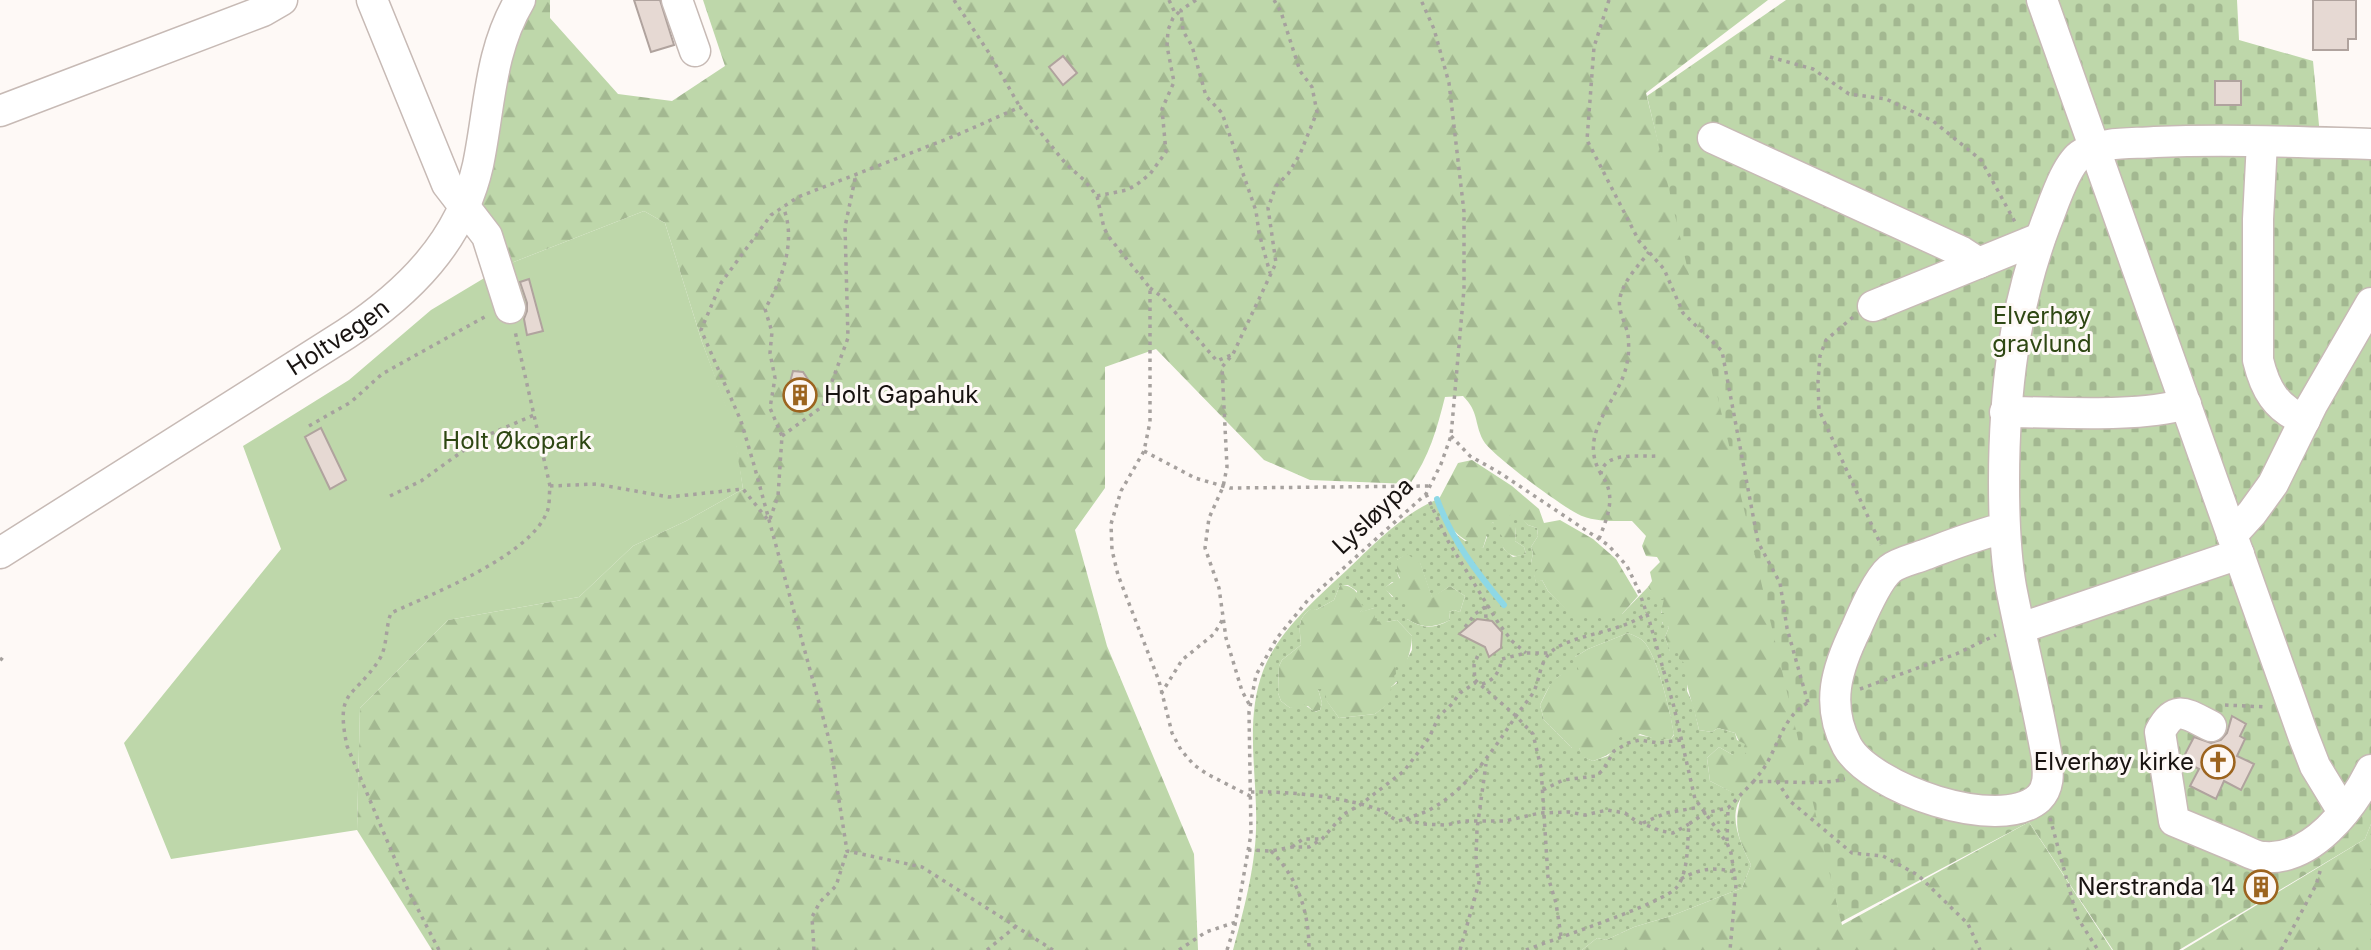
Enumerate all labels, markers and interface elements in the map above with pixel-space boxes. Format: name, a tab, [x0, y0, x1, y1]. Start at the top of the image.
street label: Holtvegen	[282, 293, 395, 382]
park label: Elverhøy gravlund	[1992, 301, 2092, 358]
building icon: Holt Gapahuk	[781, 376, 819, 414]
place label: Holt Gapahuk	[824, 380, 978, 409]
park label: Holt Økopark	[442, 426, 592, 455]
street label: Lysløypa	[1326, 471, 1419, 560]
church icon: Elverhøy kirke	[2199, 743, 2237, 781]
place label: Elverhøy kirke	[2034, 747, 2194, 776]
building icon: Nerstranda 14	[2242, 868, 2280, 906]
place label: Nerstranda 14	[2077, 872, 2236, 901]

